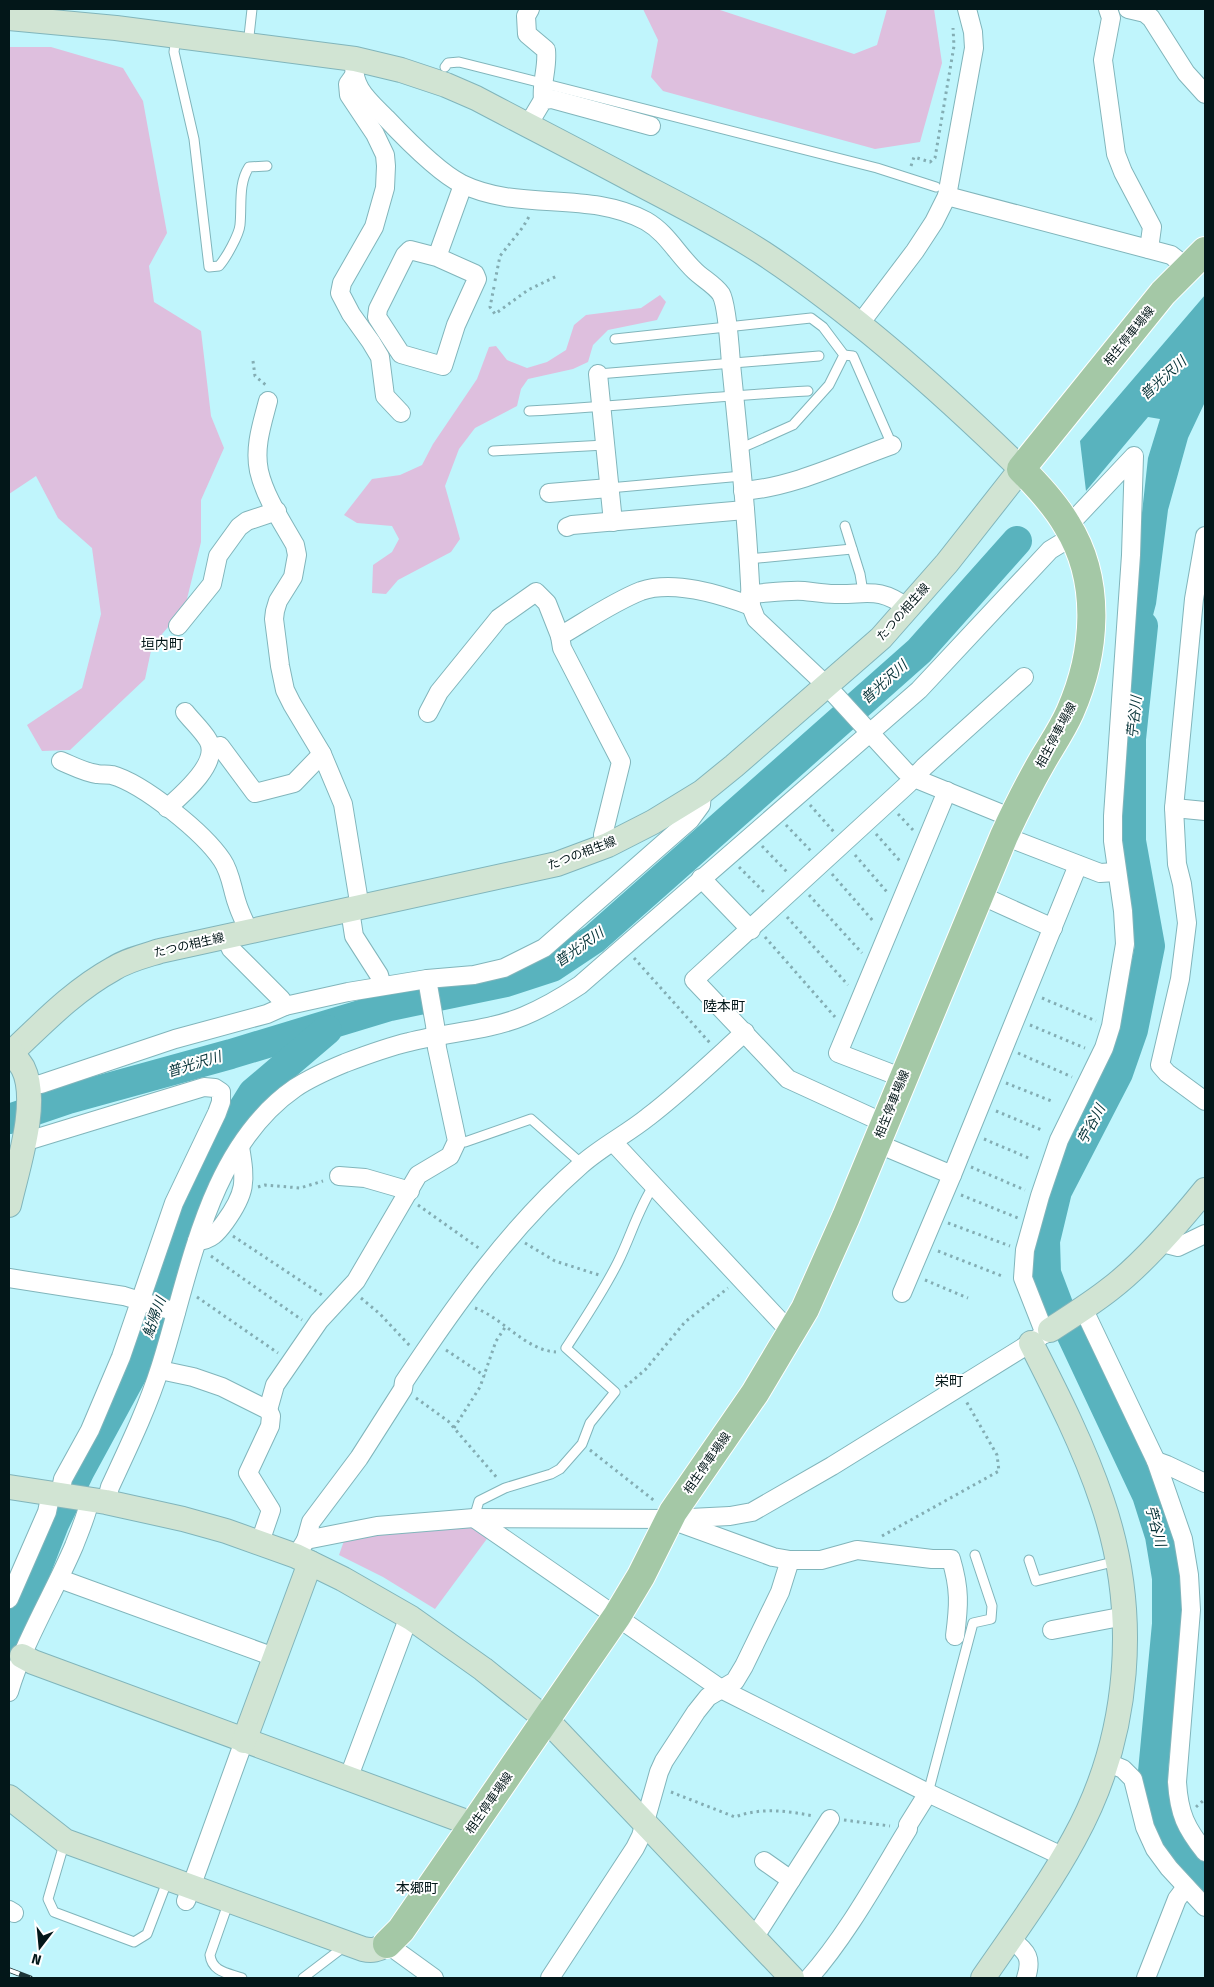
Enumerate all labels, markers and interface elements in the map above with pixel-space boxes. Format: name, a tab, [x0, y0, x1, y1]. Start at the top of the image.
street label: 相生停車場線	[1101, 304, 1157, 368]
water label: 普光沢川	[1137, 352, 1191, 403]
street label: たつの相生線	[874, 581, 932, 643]
district label: 垣内町	[141, 636, 183, 653]
water label: 普光沢川	[858, 656, 912, 707]
water label: 苧谷川	[1124, 693, 1145, 739]
street label: 相生停車場線	[1033, 700, 1079, 770]
street label: たつの相生線	[546, 834, 618, 872]
water label: 普光沢川	[551, 923, 609, 970]
street label: たつの相生線	[152, 930, 226, 960]
district label: 陸本町	[703, 998, 745, 1015]
water label: 普光沢川	[165, 1048, 225, 1081]
street label: 相生停車場線	[872, 1068, 912, 1140]
water label: 苧谷川	[1074, 1100, 1110, 1147]
water label: 鮎帰川	[139, 1293, 170, 1340]
district label: 栄町	[935, 1373, 963, 1390]
street label: 相生停車場線	[681, 1429, 733, 1497]
water label: 苧谷川	[1142, 1504, 1170, 1551]
street label: 相生停車場線	[463, 1769, 515, 1837]
district label: 本郷町	[396, 1880, 438, 1897]
north arrow	[15, 1922, 65, 1972]
text: N	[30, 1950, 43, 1968]

